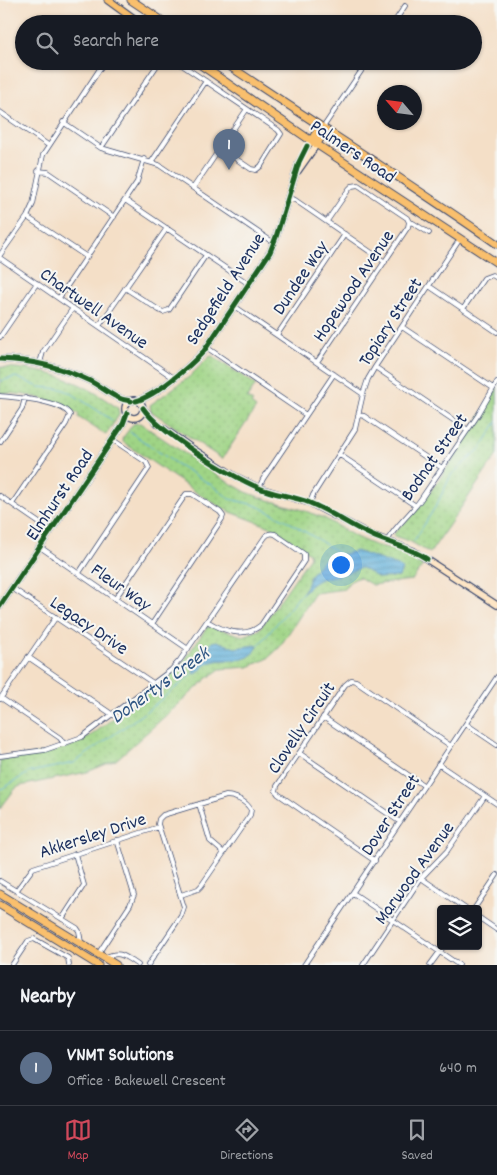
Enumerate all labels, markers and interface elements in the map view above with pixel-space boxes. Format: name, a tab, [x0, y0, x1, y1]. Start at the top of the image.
search box	[15, 15, 482, 70]
icon: search	[33, 29, 61, 57]
text: Search here	[73, 29, 159, 56]
north arrow	[377, 85, 422, 130]
street label: Palmers Road	[304, 114, 400, 192]
pin: 1	[213, 129, 245, 170]
street label: Hopewood Avenue	[307, 226, 402, 348]
street label: Sedgefield Avenue	[180, 228, 273, 351]
street label: Dundee Way	[267, 236, 337, 321]
street label: Chartwell Avenue	[33, 262, 153, 357]
street label: Topiary Street	[353, 273, 431, 373]
street label: Bodnat Street	[396, 409, 476, 507]
street label: Elmhurst Road	[20, 445, 101, 547]
your location	[328, 552, 354, 578]
street label: Fleur Way	[84, 558, 156, 620]
street label: Legacy Drive	[43, 591, 133, 663]
water label: Dohertys Creek	[106, 640, 217, 732]
street label: Clovelly Circuit	[262, 677, 344, 780]
street label: Dover Street	[356, 770, 428, 862]
street label: Akkersley Drive	[36, 807, 150, 867]
street label: Marwood Avenue	[369, 817, 462, 931]
map controls	[437, 905, 482, 950]
button: layers	[437, 905, 482, 950]
text: Nearby	[20, 983, 75, 1013]
text: VNMT Solutions	[67, 1043, 174, 1070]
text: 1	[34, 1057, 38, 1080]
text: 640 m	[439, 1057, 477, 1080]
text: Office · Bakewell Crescent	[67, 1070, 226, 1093]
tab: Map	[64, 1116, 92, 1166]
tab: Directions	[220, 1116, 273, 1166]
tab: Saved	[402, 1116, 433, 1166]

